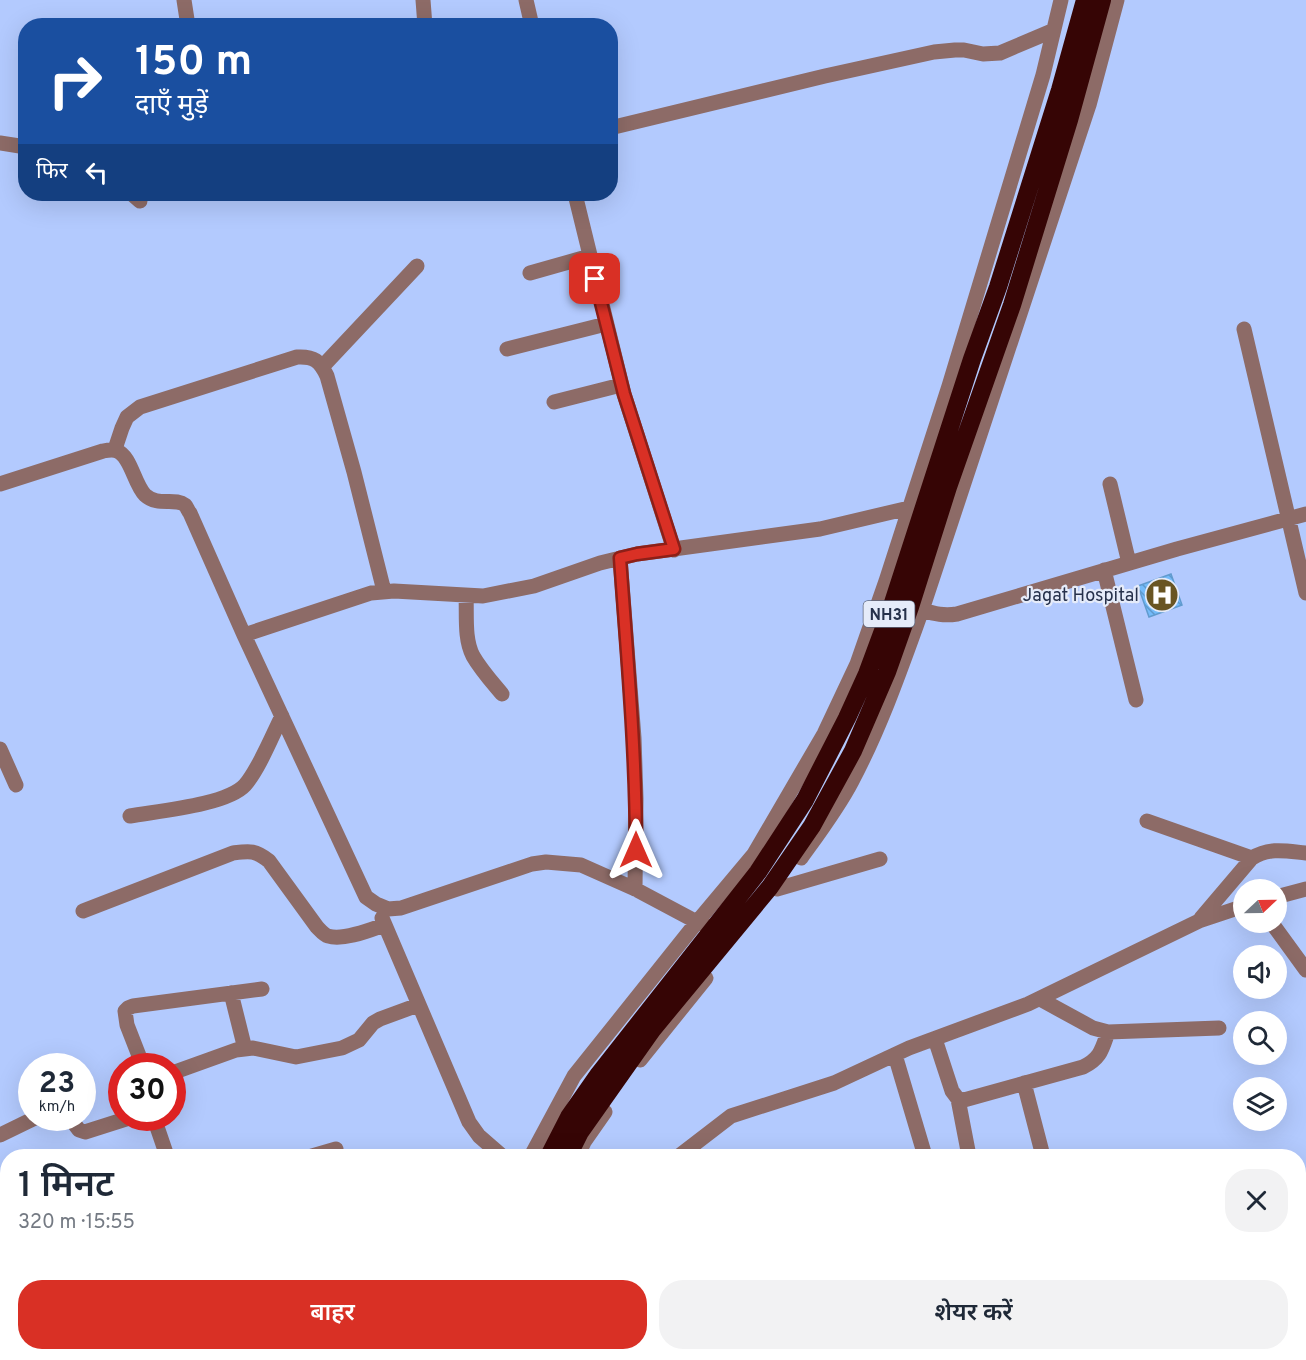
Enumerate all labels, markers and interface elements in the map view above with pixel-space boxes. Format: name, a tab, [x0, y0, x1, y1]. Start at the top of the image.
text: 150 m	[135, 37, 252, 90]
icon: right	[36, 42, 114, 120]
text: दाएँ मुड़ें	[135, 89, 208, 123]
icon: left	[80, 156, 113, 189]
text: फिर	[36, 159, 68, 186]
pin	[569, 253, 620, 304]
icon: arrive	[578, 262, 611, 295]
hospital icon: Jagat Hospital	[1144, 577, 1180, 613]
place label: Jagat Hospital	[1022, 585, 1139, 608]
road number: NH31	[864, 601, 914, 627]
position arrow	[604, 818, 668, 882]
north arrow	[1233, 879, 1287, 933]
map controls	[1233, 879, 1287, 1131]
button: sound	[1233, 945, 1287, 999]
button: search	[1233, 1011, 1287, 1065]
speed limit sign: 30	[108, 1053, 186, 1131]
text: 23	[39, 1066, 75, 1103]
button: layers	[1233, 1077, 1287, 1131]
text: km/h	[39, 1098, 75, 1117]
text: 1 मिनट	[18, 1164, 114, 1210]
button: close	[1225, 1169, 1288, 1232]
text: 320 m · 15:55	[18, 1210, 135, 1236]
button: बाहर	[18, 1280, 647, 1349]
button: शेयर करें	[659, 1280, 1288, 1349]

